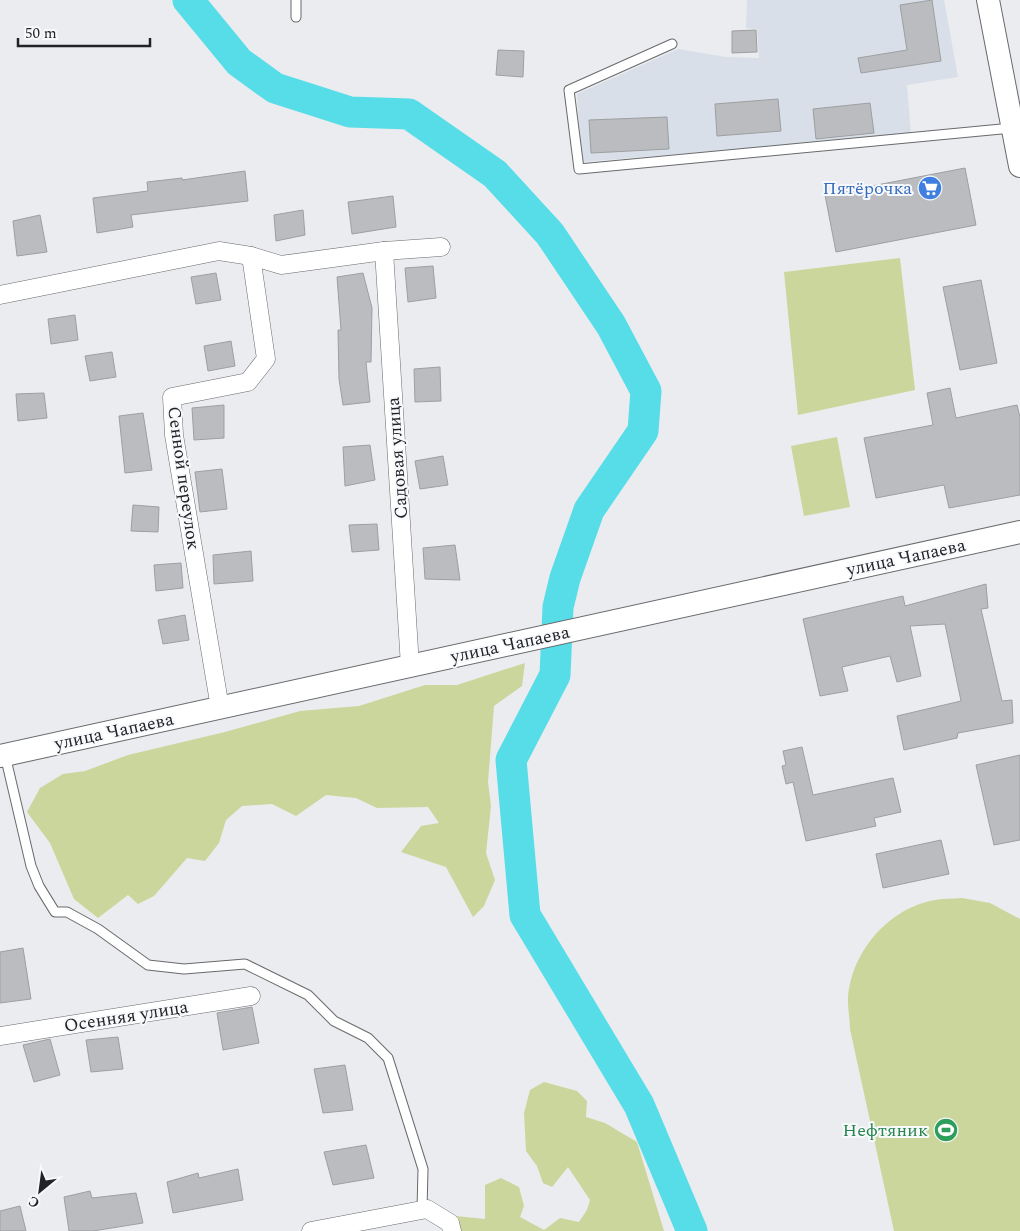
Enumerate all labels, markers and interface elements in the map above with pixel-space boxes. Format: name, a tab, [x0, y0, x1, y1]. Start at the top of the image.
scale bar	[18, 15, 150, 47]
text: 50 m	[25, 22, 57, 45]
place label: Пятёрочка	[822, 175, 912, 202]
supermarket icon: Пятёрочка	[917, 175, 943, 201]
street label: Садовая улица	[380, 396, 415, 520]
street label: Сенной переулок	[160, 405, 207, 551]
street label: улица Чапаева	[843, 532, 968, 584]
street label: улица Чапаева	[447, 619, 572, 671]
street label: улица Чапаева	[51, 706, 176, 758]
street label: Осенняя улица	[62, 993, 190, 1040]
place label: Нефтяник	[843, 1117, 928, 1144]
sports icon: Нефтяник	[933, 1117, 959, 1143]
north arrow	[15, 1166, 65, 1216]
text: С	[24, 1190, 43, 1214]

